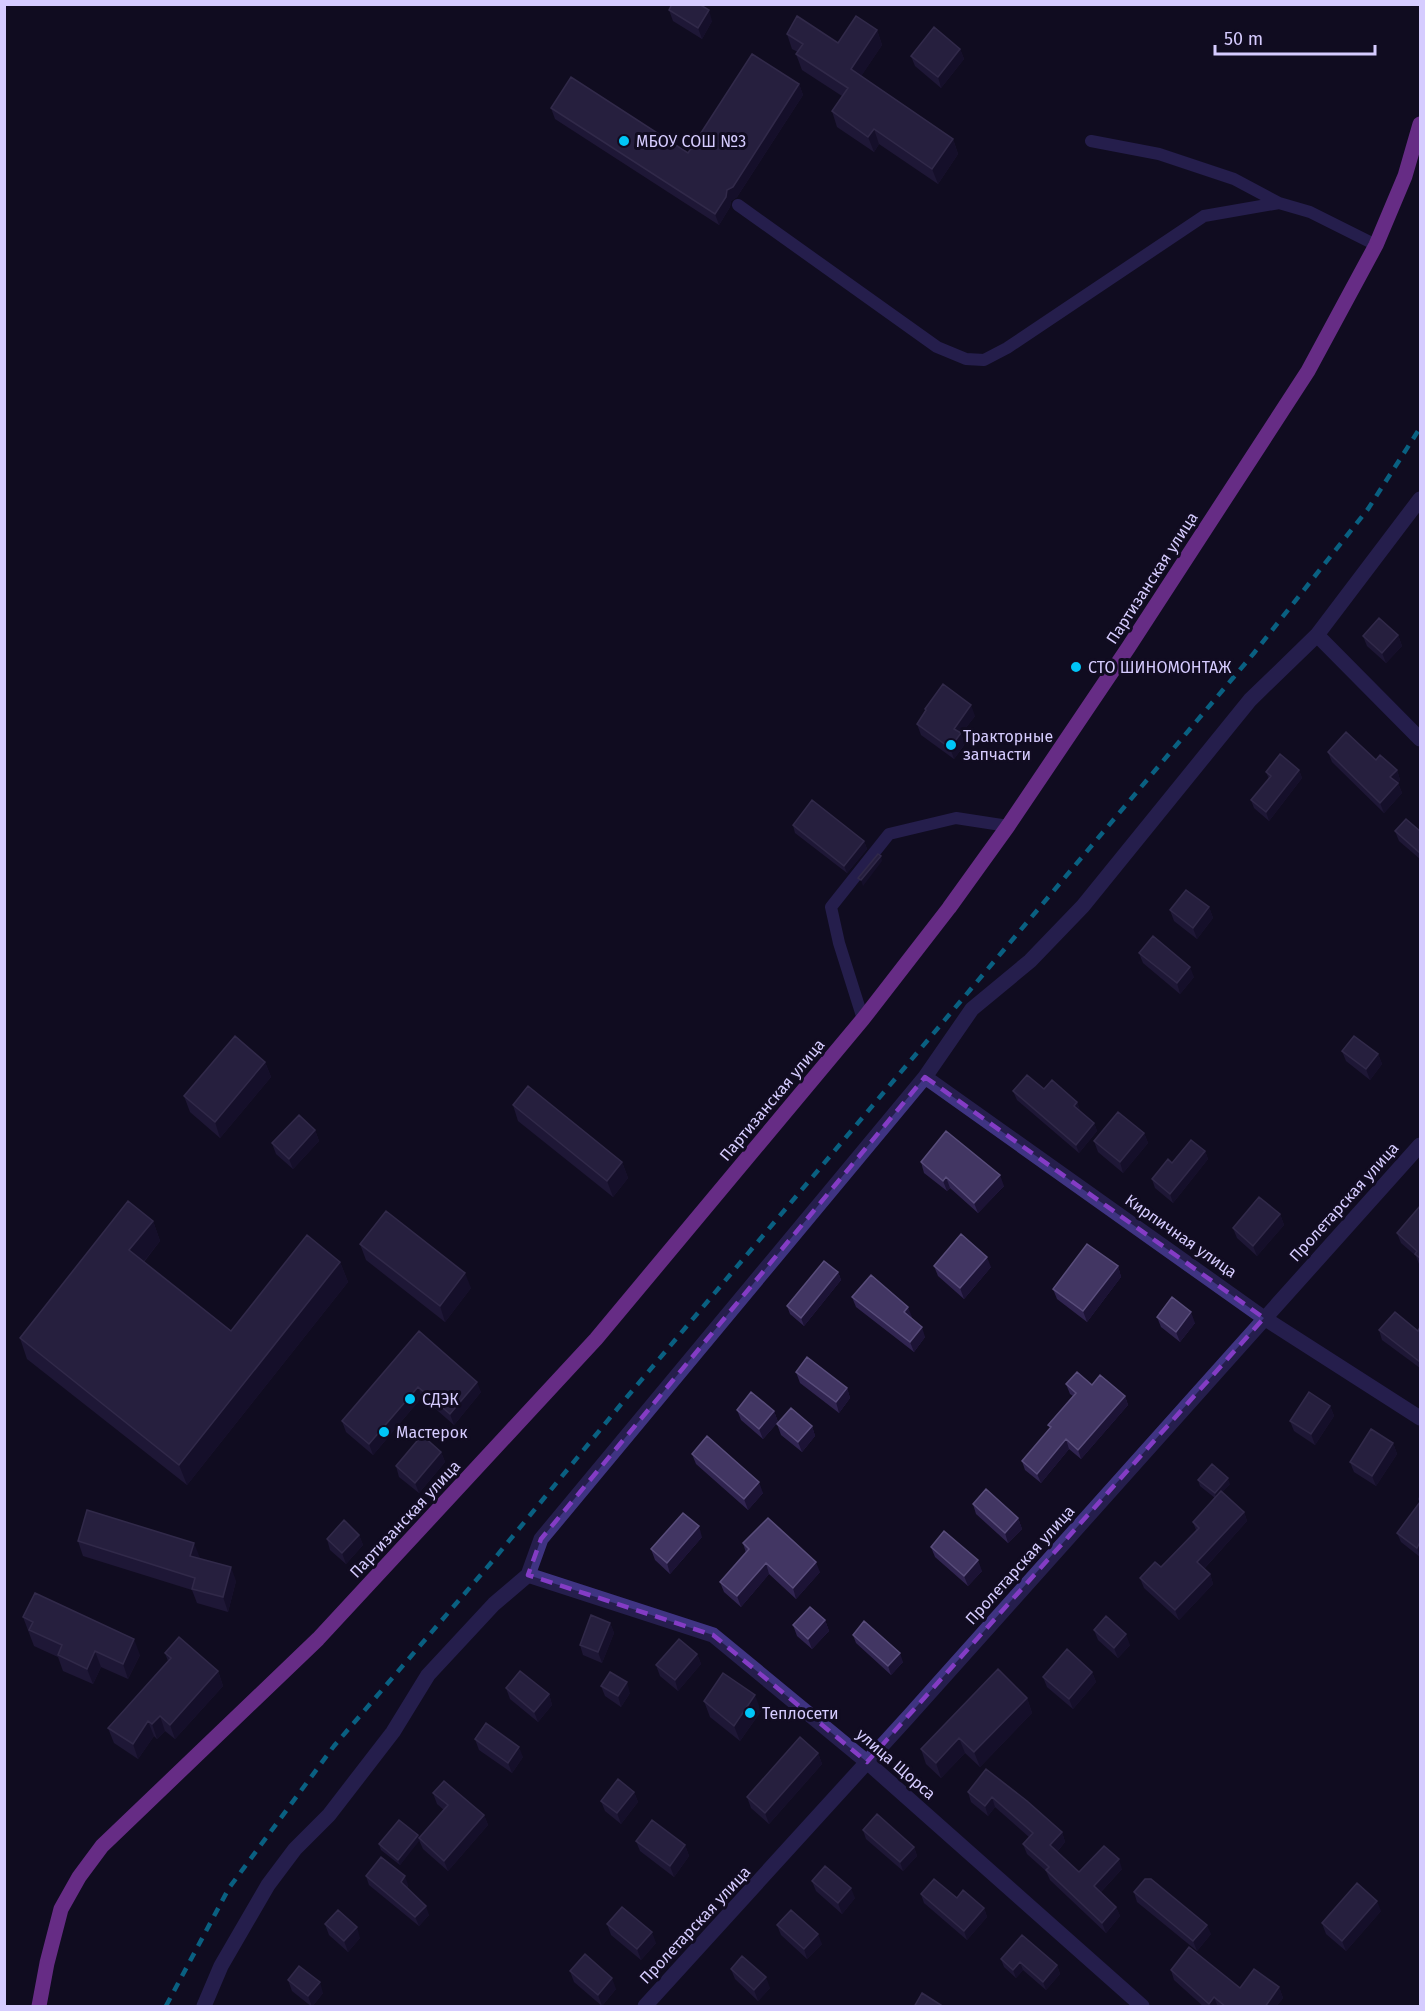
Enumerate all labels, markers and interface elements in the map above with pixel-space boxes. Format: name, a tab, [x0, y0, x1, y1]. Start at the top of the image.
scale bar	[1215, 18, 1376, 56]
text: 50 m	[1224, 28, 1263, 50]
place label: МБОУ СОШ №3	[636, 132, 746, 151]
marker: МБОУ СОШ №3	[617, 134, 631, 148]
street label: Партизанская улица	[1102, 508, 1202, 648]
place label: СТО ШИНОМОНТАЖ	[1088, 658, 1232, 677]
marker: СТО ШИНОМОНТАЖ	[1069, 660, 1083, 674]
place label: Тракторные запчасти	[963, 727, 1053, 764]
marker: Тракторные запчасти	[944, 738, 958, 752]
street label: Партизанская улица	[715, 1035, 829, 1165]
street label: Пролетарская улица	[1285, 1138, 1403, 1266]
street label: Кирпичная улица	[1121, 1190, 1241, 1282]
place label: СДЭК	[422, 1390, 459, 1409]
marker: СДЭК	[403, 1392, 417, 1406]
place label: Мастерок	[396, 1423, 468, 1442]
marker: Мастерок	[377, 1425, 391, 1439]
street label: Партизанская улица	[346, 1456, 464, 1582]
street label: Пролетарская улица	[961, 1501, 1079, 1629]
place label: Теплосети	[762, 1704, 839, 1723]
marker: Теплосети	[743, 1706, 757, 1720]
street label: улица Щорса	[853, 1724, 939, 1804]
street label: Пролетарская улица	[636, 1862, 754, 1988]

